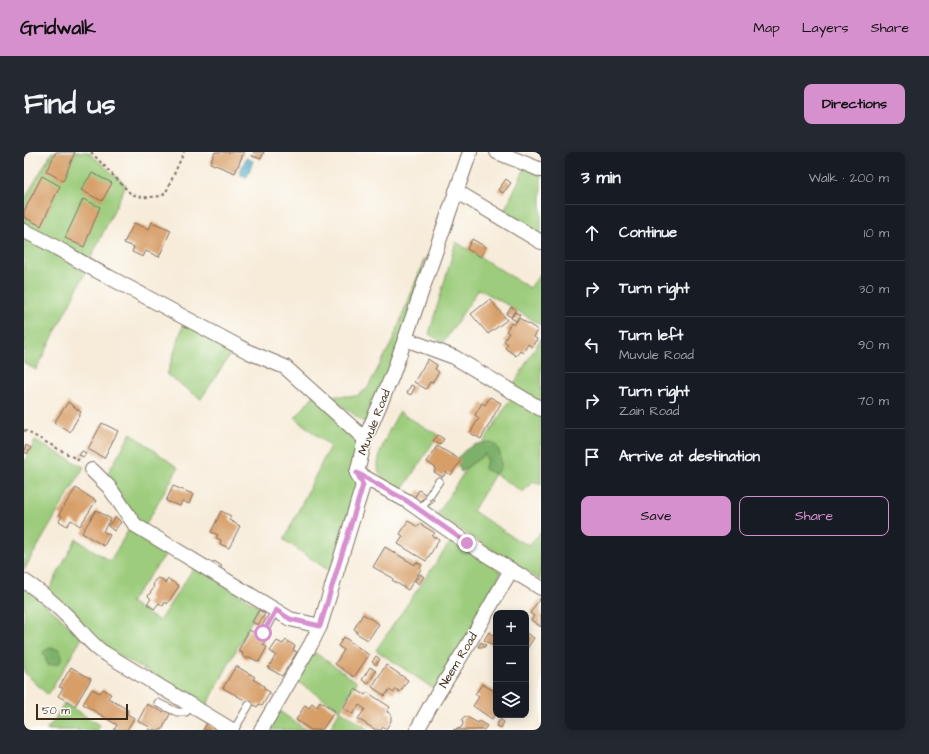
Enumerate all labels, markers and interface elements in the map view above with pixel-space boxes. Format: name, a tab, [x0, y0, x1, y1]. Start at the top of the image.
text: Gridwalk	[20, 15, 96, 42]
text: Map	[753, 18, 780, 38]
text: Layers	[802, 18, 849, 38]
text: Share	[871, 18, 909, 38]
button: Directions	[804, 84, 905, 124]
text: Find us	[24, 85, 115, 124]
text: 3 min	[581, 166, 621, 190]
text: Walk · 200 m	[809, 169, 889, 187]
icon: ahead	[581, 222, 603, 244]
text: Continue	[619, 222, 677, 243]
text: 10 m	[864, 224, 889, 242]
icon: right	[581, 278, 603, 300]
text: Turn right	[619, 278, 690, 299]
text: 30 m	[859, 280, 889, 298]
text: Turn left	[619, 325, 683, 346]
icon: left	[581, 334, 603, 356]
text: 90 m	[858, 336, 889, 354]
text: Muvule Road	[619, 346, 694, 364]
text: Turn right	[619, 381, 690, 402]
street label: Muvule Road	[354, 387, 395, 457]
icon: right	[581, 390, 603, 412]
text: 70 m	[857, 392, 889, 410]
text: Zain Road	[619, 402, 679, 420]
icon: arrive	[581, 446, 603, 468]
text: Arrive at destination	[619, 446, 760, 467]
button: Save	[581, 496, 731, 536]
button: Share	[739, 496, 889, 536]
route end	[458, 534, 476, 552]
map controls	[493, 610, 529, 718]
button: +	[493, 610, 529, 646]
route start	[254, 624, 272, 642]
street label: Neem Road	[435, 629, 482, 691]
button: −	[493, 646, 529, 682]
button: layers	[493, 682, 529, 718]
scale bar	[36, 702, 128, 721]
text: 50 m	[42, 703, 70, 718]

